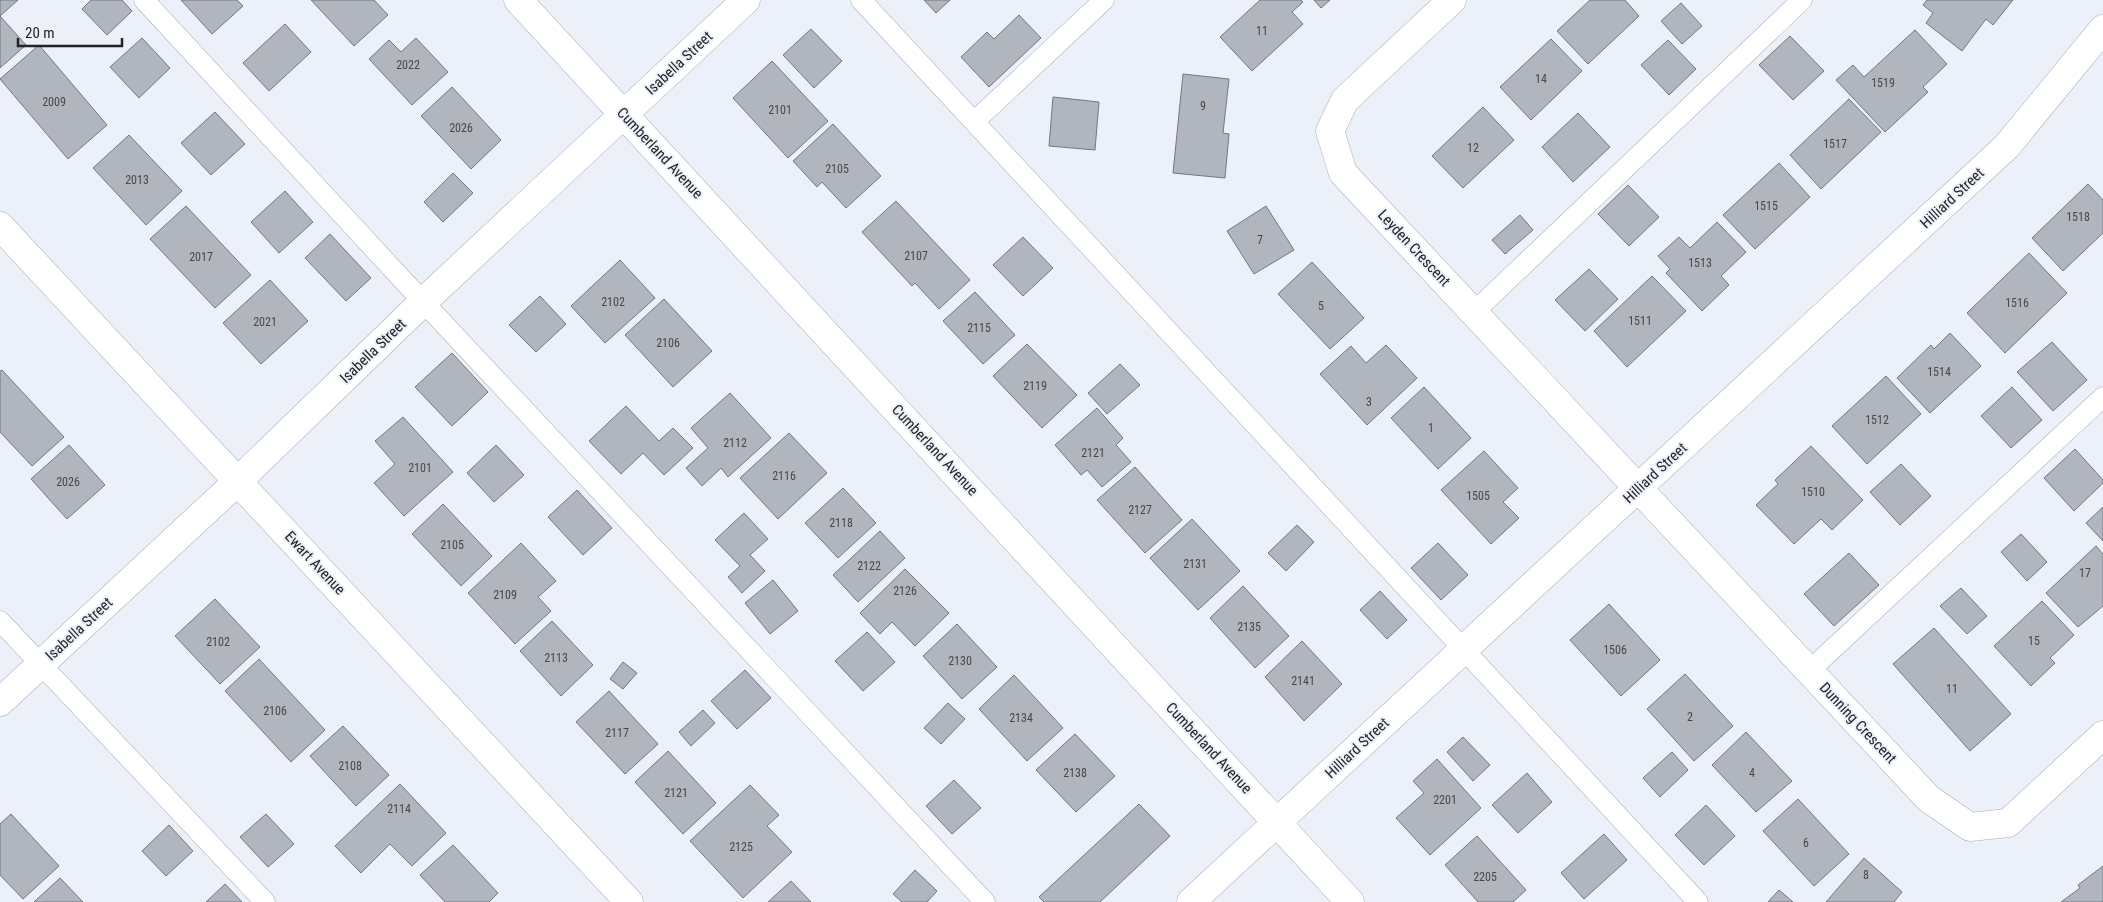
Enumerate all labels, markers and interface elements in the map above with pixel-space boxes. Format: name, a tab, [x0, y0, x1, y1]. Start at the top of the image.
scale bar	[18, 15, 121, 47]
text: 20 m	[25, 24, 55, 42]
house number: 11	[1256, 24, 1268, 38]
street label: Isabella Street	[642, 27, 716, 99]
house number: 2022	[396, 58, 420, 72]
house number: 14	[1535, 72, 1547, 86]
house number: 1519	[1871, 76, 1895, 90]
house number: 2009	[42, 95, 66, 109]
house number: 9	[1200, 99, 1206, 113]
house number: 2101	[768, 103, 792, 117]
street label: Cumberland Avenue	[613, 104, 707, 202]
house number: 2026	[449, 121, 473, 135]
house number: 1517	[1823, 137, 1847, 151]
house number: 12	[1467, 141, 1479, 155]
house number: 2105	[825, 162, 849, 176]
street label: Hilliard Street	[1916, 164, 1988, 232]
house number: 2013	[125, 173, 149, 187]
house number: 1515	[1754, 199, 1778, 213]
street label: Leyden Crescent	[1374, 206, 1454, 290]
house number: 1518	[2066, 210, 2090, 224]
house number: 7	[1257, 233, 1263, 247]
house number: 2107	[904, 249, 928, 263]
house number: 2017	[189, 250, 213, 264]
house number: 1513	[1688, 256, 1712, 270]
house number: 2102	[601, 295, 625, 309]
house number: 1516	[2005, 296, 2029, 310]
house number: 5	[1318, 299, 1324, 313]
house number: 1511	[1628, 314, 1652, 328]
house number: 2021	[253, 315, 277, 329]
street label: Isabella Street	[336, 315, 410, 387]
house number: 2115	[967, 321, 991, 335]
house number: 2106	[656, 336, 680, 350]
house number: 1514	[1927, 365, 1951, 379]
house number: 2119	[1023, 379, 1047, 393]
house number: 3	[1366, 395, 1372, 409]
street label: Cumberland Avenue	[888, 401, 982, 499]
house number: 1512	[1865, 413, 1889, 427]
house number: 1	[1428, 421, 1434, 435]
house number: 2112	[723, 436, 747, 450]
street label: Hilliard Street	[1619, 439, 1691, 507]
house number: 2121	[1081, 446, 1105, 460]
house number: 2101	[408, 461, 432, 475]
house number: 2116	[772, 469, 796, 483]
house number: 2026	[56, 475, 80, 489]
house number: 1510	[1801, 485, 1825, 499]
house number: 1505	[1466, 489, 1490, 503]
house number: 2127	[1128, 503, 1152, 517]
house number: 2118	[829, 516, 853, 530]
street label: Ewart Avenue	[281, 528, 349, 598]
house number: 2105	[440, 538, 464, 552]
house number: 2131	[1183, 557, 1207, 571]
house number: 2122	[857, 559, 881, 573]
house number: 17	[2079, 566, 2091, 580]
house number: 2126	[893, 584, 917, 598]
house number: 2109	[493, 588, 517, 602]
street label: Isabella Street	[42, 593, 116, 665]
house number: 2135	[1237, 620, 1261, 634]
house number: 15	[2028, 634, 2040, 648]
house number: 2102	[206, 635, 230, 649]
house number: 1506	[1603, 643, 1627, 657]
house number: 2113	[544, 651, 568, 665]
house number: 2130	[948, 654, 972, 668]
house number: 2141	[1291, 674, 1315, 688]
street label: Dunning Crescent	[1816, 679, 1900, 767]
house number: 11	[1946, 682, 1958, 696]
street label: Cumberland Avenue	[1162, 699, 1256, 797]
house number: 2106	[263, 704, 287, 718]
house number: 2	[1687, 710, 1693, 724]
house number: 2134	[1009, 711, 1033, 725]
street label: Hilliard Street	[1321, 714, 1393, 782]
house number: 2117	[605, 726, 629, 740]
house number: 2108	[338, 759, 362, 773]
house number: 2138	[1063, 766, 1087, 780]
house number: 4	[1749, 766, 1755, 780]
house number: 2121	[664, 786, 688, 800]
house number: 2201	[1433, 793, 1457, 807]
house number: 2114	[387, 802, 411, 816]
house number: 6	[1803, 836, 1809, 850]
house number: 2125	[729, 840, 753, 854]
house number: 8	[1863, 868, 1869, 882]
house number: 2205	[1473, 870, 1497, 884]

